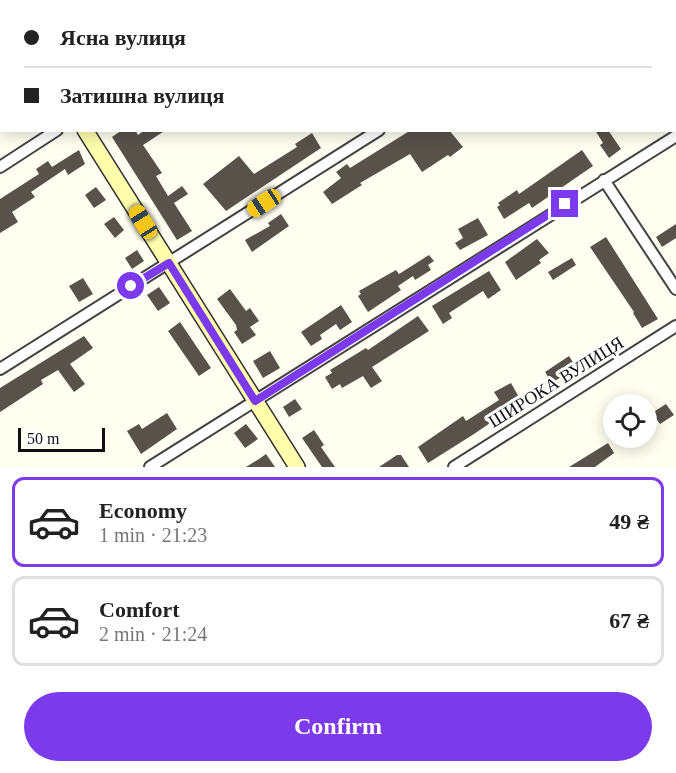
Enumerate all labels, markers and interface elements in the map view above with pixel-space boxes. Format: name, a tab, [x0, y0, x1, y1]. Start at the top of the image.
text: Ясна вулиця	[60, 25, 186, 50]
text: Затишна вулиця	[60, 83, 224, 108]
car	[244, 186, 284, 220]
route end	[551, 190, 578, 217]
car	[126, 202, 160, 242]
route start	[117, 272, 144, 299]
street label: ШИРОКА ВУЛИЦЯ	[485, 332, 627, 432]
map controls	[603, 394, 657, 448]
button: locate	[603, 394, 657, 448]
scale bar	[18, 425, 105, 453]
text: 50 m	[27, 430, 59, 447]
icon: car	[27, 495, 81, 549]
text: Economy	[99, 498, 187, 523]
text: 49 ₴	[609, 509, 649, 534]
text: 1 min · 21:23	[99, 524, 207, 546]
icon: car	[27, 594, 81, 648]
text: Comfort	[99, 597, 180, 622]
text: 67 ₴	[609, 608, 649, 633]
text: 2 min · 21:24	[99, 623, 207, 645]
button: Confirm	[24, 692, 652, 761]

